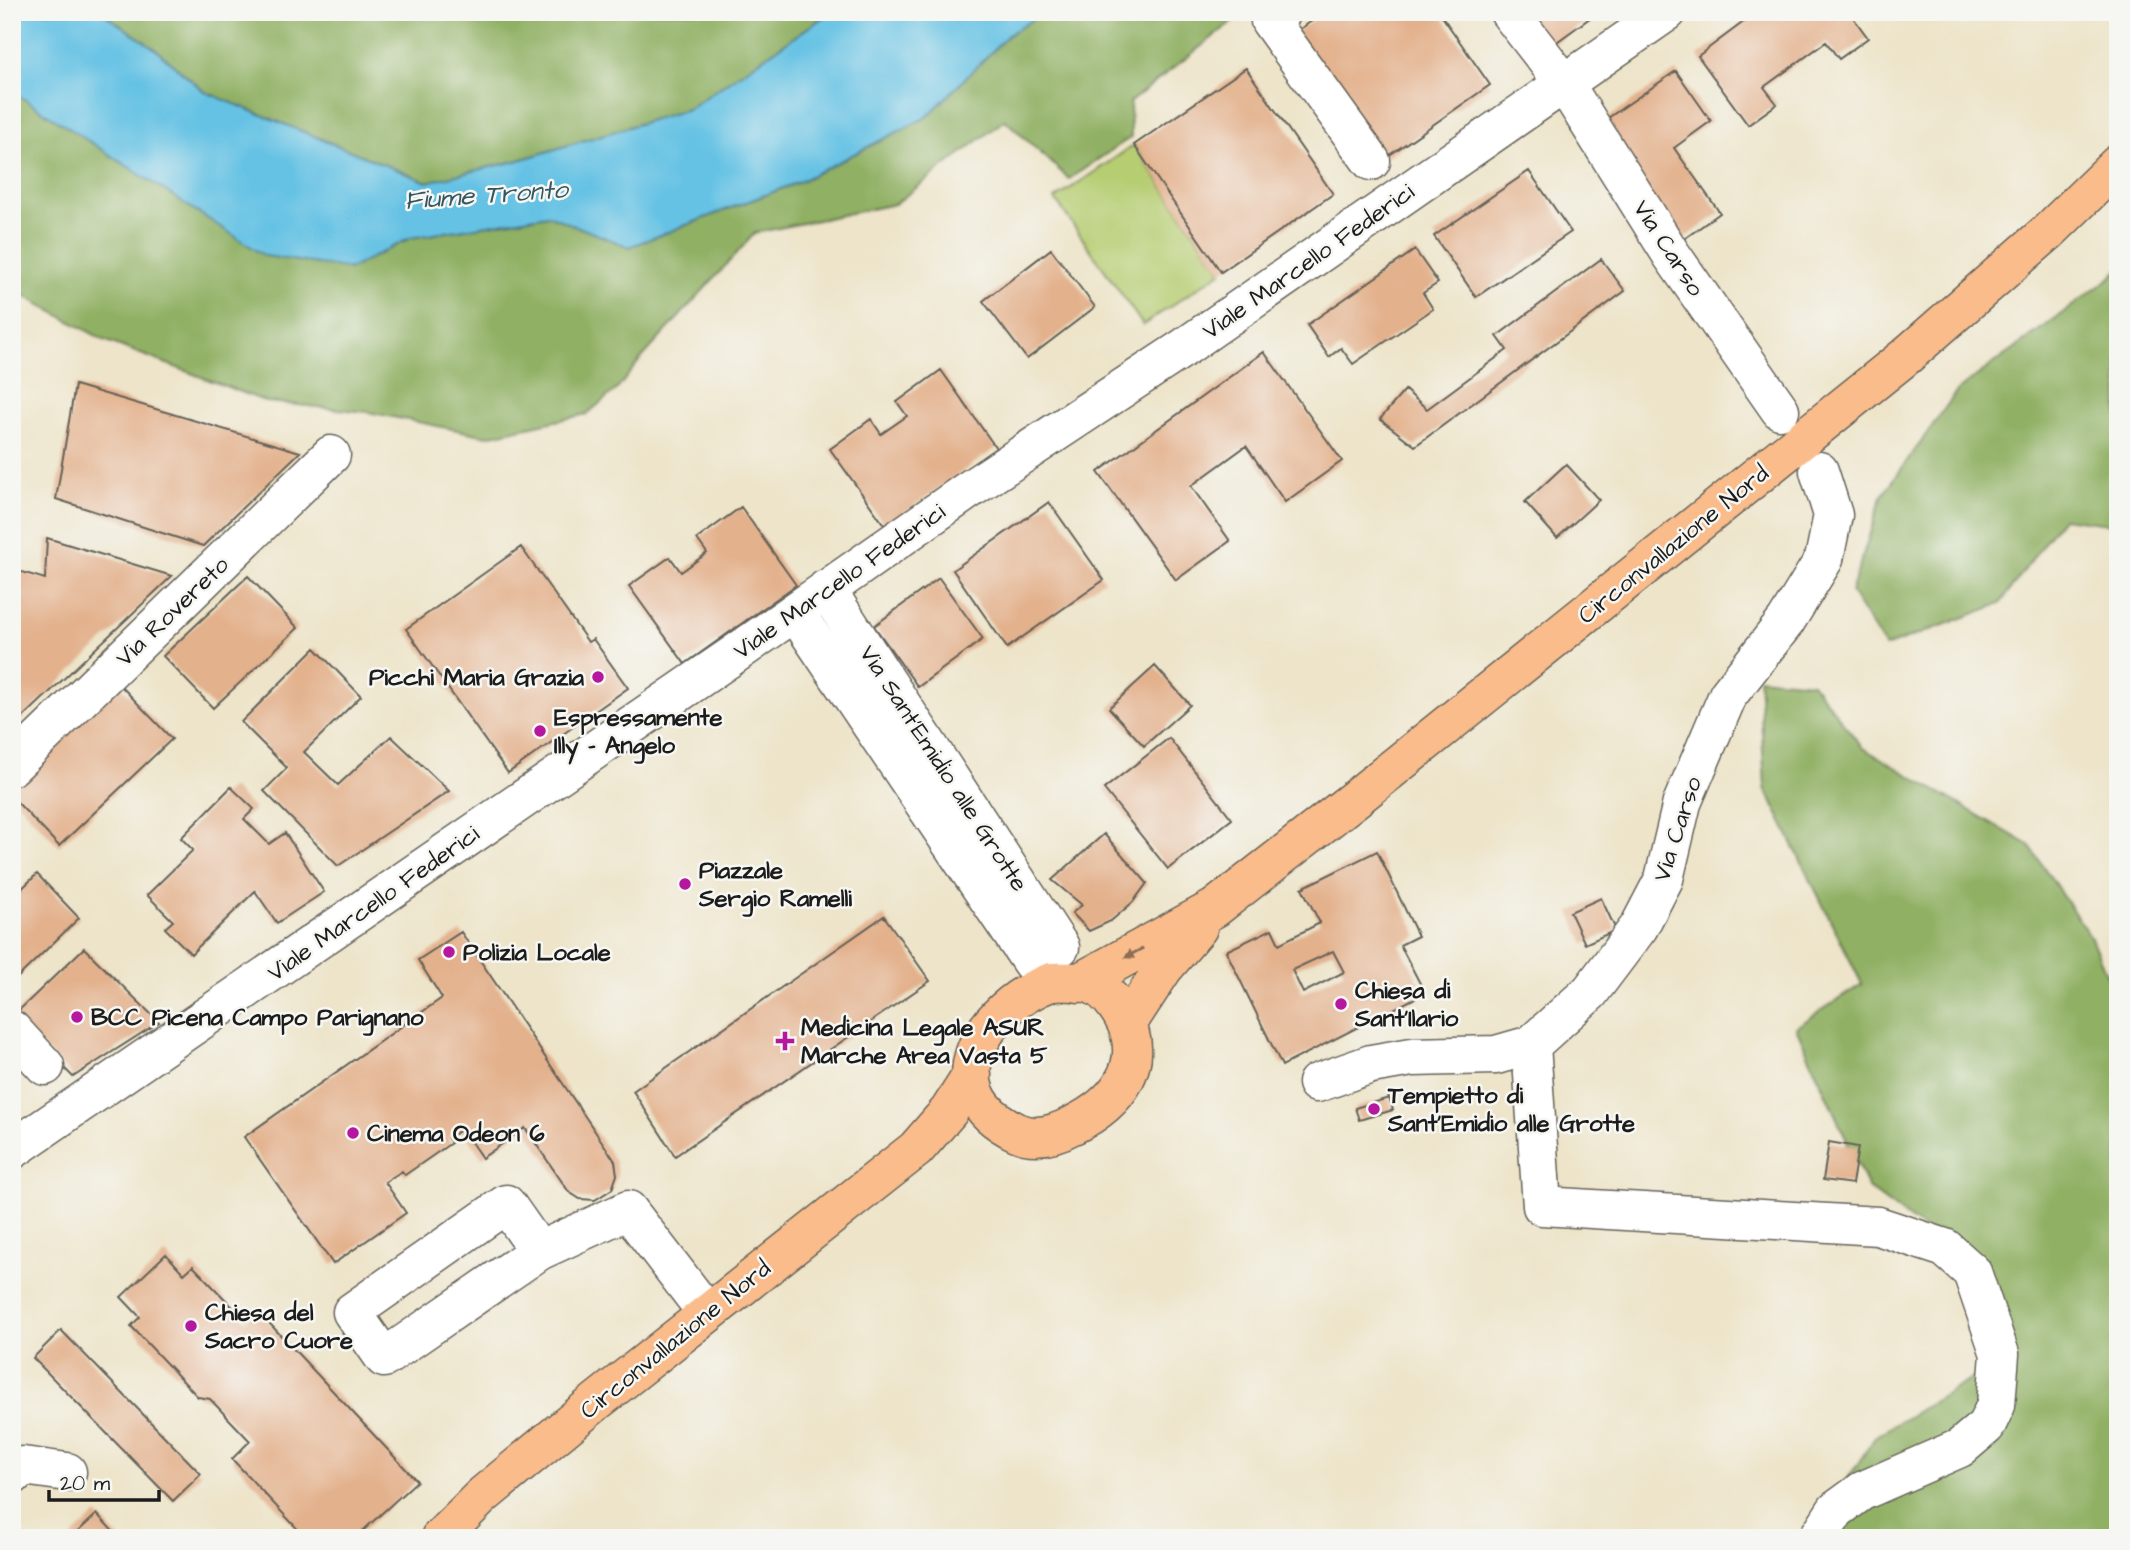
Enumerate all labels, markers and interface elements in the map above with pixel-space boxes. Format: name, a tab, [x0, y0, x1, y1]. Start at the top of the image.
water label: Fiume Tronto	[403, 171, 571, 219]
street label: Viale Marcello Federici	[1196, 175, 1422, 348]
street label: Via Carso	[1624, 194, 1712, 304]
street label: Circonvallazione Nord	[1571, 457, 1776, 632]
street label: Viale Marcello Federici	[727, 495, 953, 668]
street label: Via Rovereto	[108, 548, 237, 675]
street label: Via Sant'Emidio alle Grotte	[851, 639, 1036, 898]
place label: Picchi Maria Grazia	[369, 661, 585, 695]
marker: Picchi Maria Grazia	[590, 669, 606, 685]
place label: Espressamente Illy - Angelo	[554, 701, 723, 765]
marker: Espressamente Illy - Angelo	[532, 723, 548, 739]
street label: Via Carso	[1645, 772, 1711, 886]
street label: Viale Marcello Federici	[261, 817, 487, 990]
place label: Piazzale Sergio Ramelli	[698, 854, 852, 917]
marker: Piazzale Sergio Ramelli	[677, 876, 693, 892]
place label: Polizia Locale	[463, 936, 611, 970]
marker: Polizia Locale	[441, 944, 457, 960]
one-way arrow	[1124, 947, 1144, 959]
place label: Chiesa di Sant'Ilario	[1354, 974, 1459, 1036]
marker: Chiesa di Sant'Ilario	[1333, 996, 1349, 1012]
place label: BCC Picena Campo Parignano	[91, 1001, 424, 1036]
marker: BCC Picena Campo Parignano	[69, 1009, 85, 1025]
place label: Medicina Legale ASUR Marche Area Vasta 5	[801, 1011, 1048, 1073]
marker: Medicina Legale ASUR Marche Area Vasta 5	[775, 1031, 795, 1051]
place label: Tempietto di Sant'Emidio alle Grotte	[1387, 1079, 1635, 1141]
marker: Tempietto di Sant'Emidio alle Grotte	[1366, 1101, 1382, 1117]
place label: Cinema Odeon 6	[367, 1117, 545, 1151]
marker: Cinema Odeon 6	[345, 1125, 361, 1141]
street label: Circonvallazione Nord	[573, 1252, 778, 1427]
place label: Chiesa del Sacro Cuore	[204, 1296, 353, 1358]
marker: Chiesa del Sacro Cuore	[183, 1318, 199, 1334]
scale bar	[49, 1459, 159, 1503]
text: 20 m	[60, 1469, 111, 1498]

